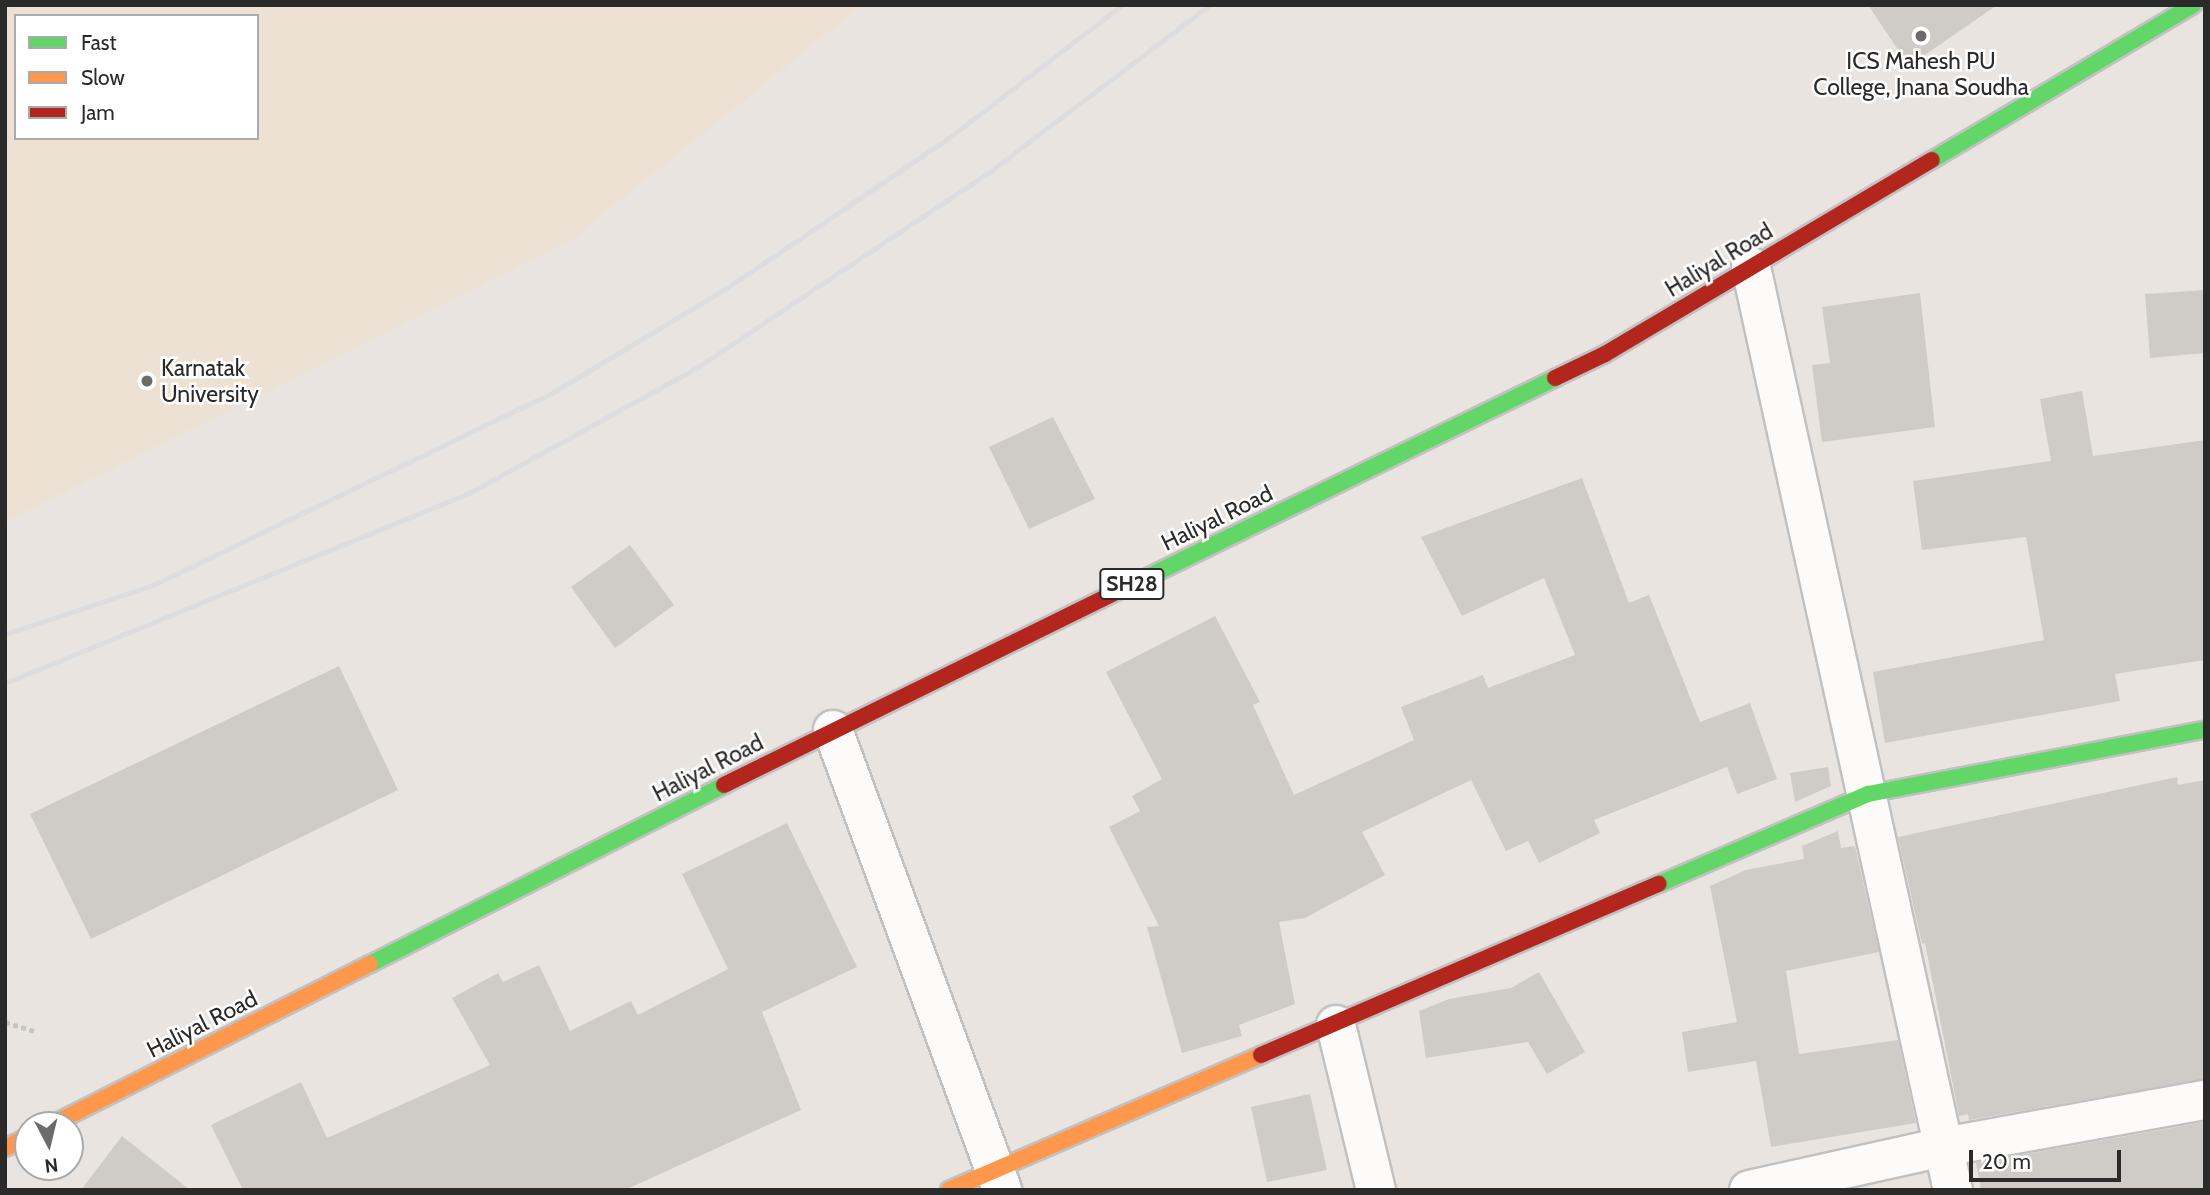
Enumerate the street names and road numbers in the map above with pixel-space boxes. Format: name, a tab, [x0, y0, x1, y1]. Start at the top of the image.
street label: Haliyal Road	[1660, 217, 1778, 303]
street label: Haliyal Road	[1157, 479, 1277, 557]
road number: SH28	[1099, 566, 1165, 602]
street label: Haliyal Road	[648, 728, 768, 808]
street label: Haliyal Road	[142, 984, 262, 1064]

